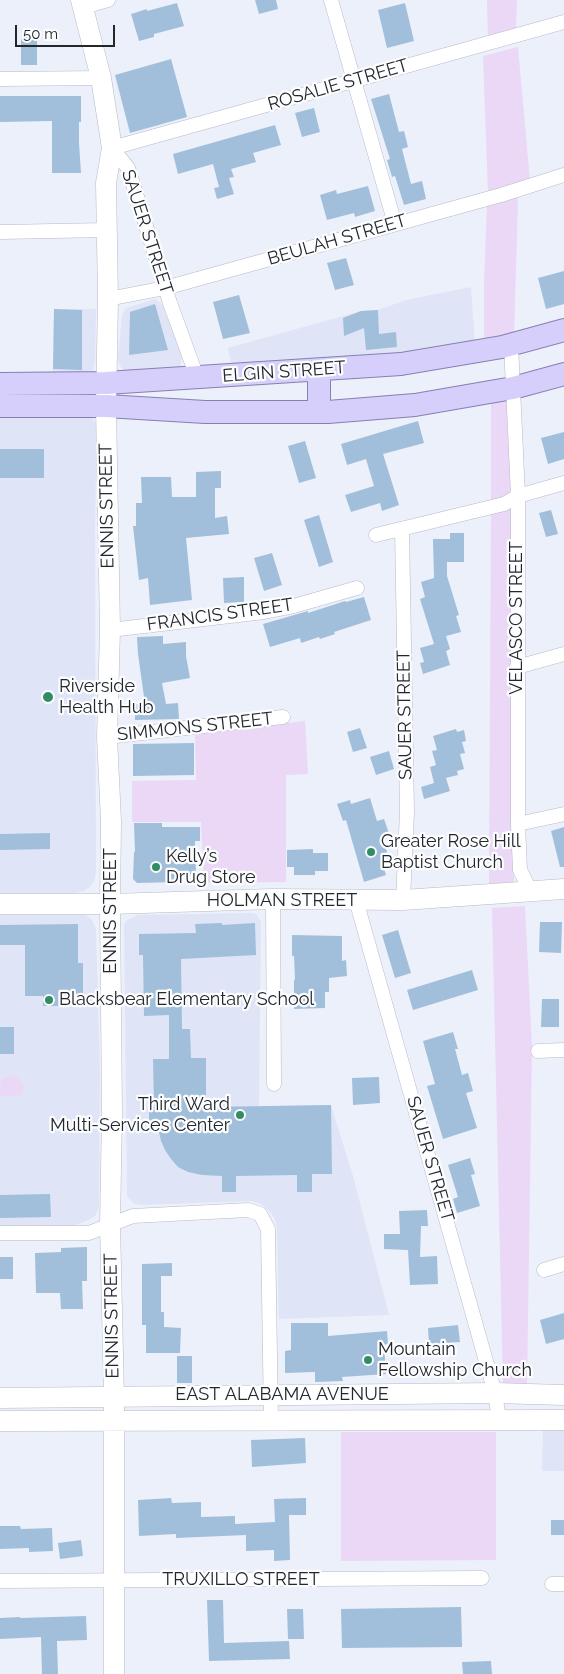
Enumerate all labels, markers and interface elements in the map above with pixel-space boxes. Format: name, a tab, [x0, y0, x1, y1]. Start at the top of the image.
scale bar	[18, 15, 118, 47]
text: 50 m	[23, 25, 58, 43]
street label: ROSALIE STREET	[265, 55, 411, 115]
street label: SAUER STREET	[117, 167, 177, 297]
street label: BEULAH STREET	[265, 210, 409, 270]
street label: ELGIN STREET	[222, 357, 346, 387]
street label: ENNIS STREET	[95, 443, 119, 569]
street label: VELASCO STREET	[506, 541, 528, 695]
street label: FRANCIS STREET	[146, 594, 294, 636]
street label: SAUER STREET	[393, 650, 417, 780]
place label: Riverside Health Hub	[59, 676, 154, 719]
marker: Riverside Health Hub	[41, 690, 55, 704]
street label: SIMMONS STREET	[116, 708, 274, 746]
place label: Greater Rose Hill Baptist Church	[381, 831, 521, 874]
place label: Kelly’s Drug Store	[166, 846, 256, 889]
marker: Greater Rose Hill Baptist Church	[365, 846, 377, 858]
street label: ENNIS STREET	[100, 848, 122, 974]
marker: Kelly’s Drug Store	[150, 861, 162, 873]
street label: HOLMAN STREET	[207, 890, 357, 912]
place label: Blacksbear Elementary School	[59, 989, 314, 1011]
marker: Blacksbear Elementary School	[43, 994, 55, 1006]
place label: Third Ward Multi-Services Center	[50, 1094, 230, 1136]
street label: SAUER STREET	[402, 1094, 458, 1224]
marker: Third Ward Multi-Services Center	[234, 1109, 246, 1121]
street label: ENNIS STREET	[100, 1253, 124, 1379]
place label: Mountain Fellowship Church	[378, 1339, 532, 1382]
marker: Mountain Fellowship Church	[362, 1354, 374, 1366]
street label: EAST ALABAMA AVENUE	[175, 1384, 389, 1406]
street label: TRUXILLO STREET	[162, 1569, 320, 1591]

